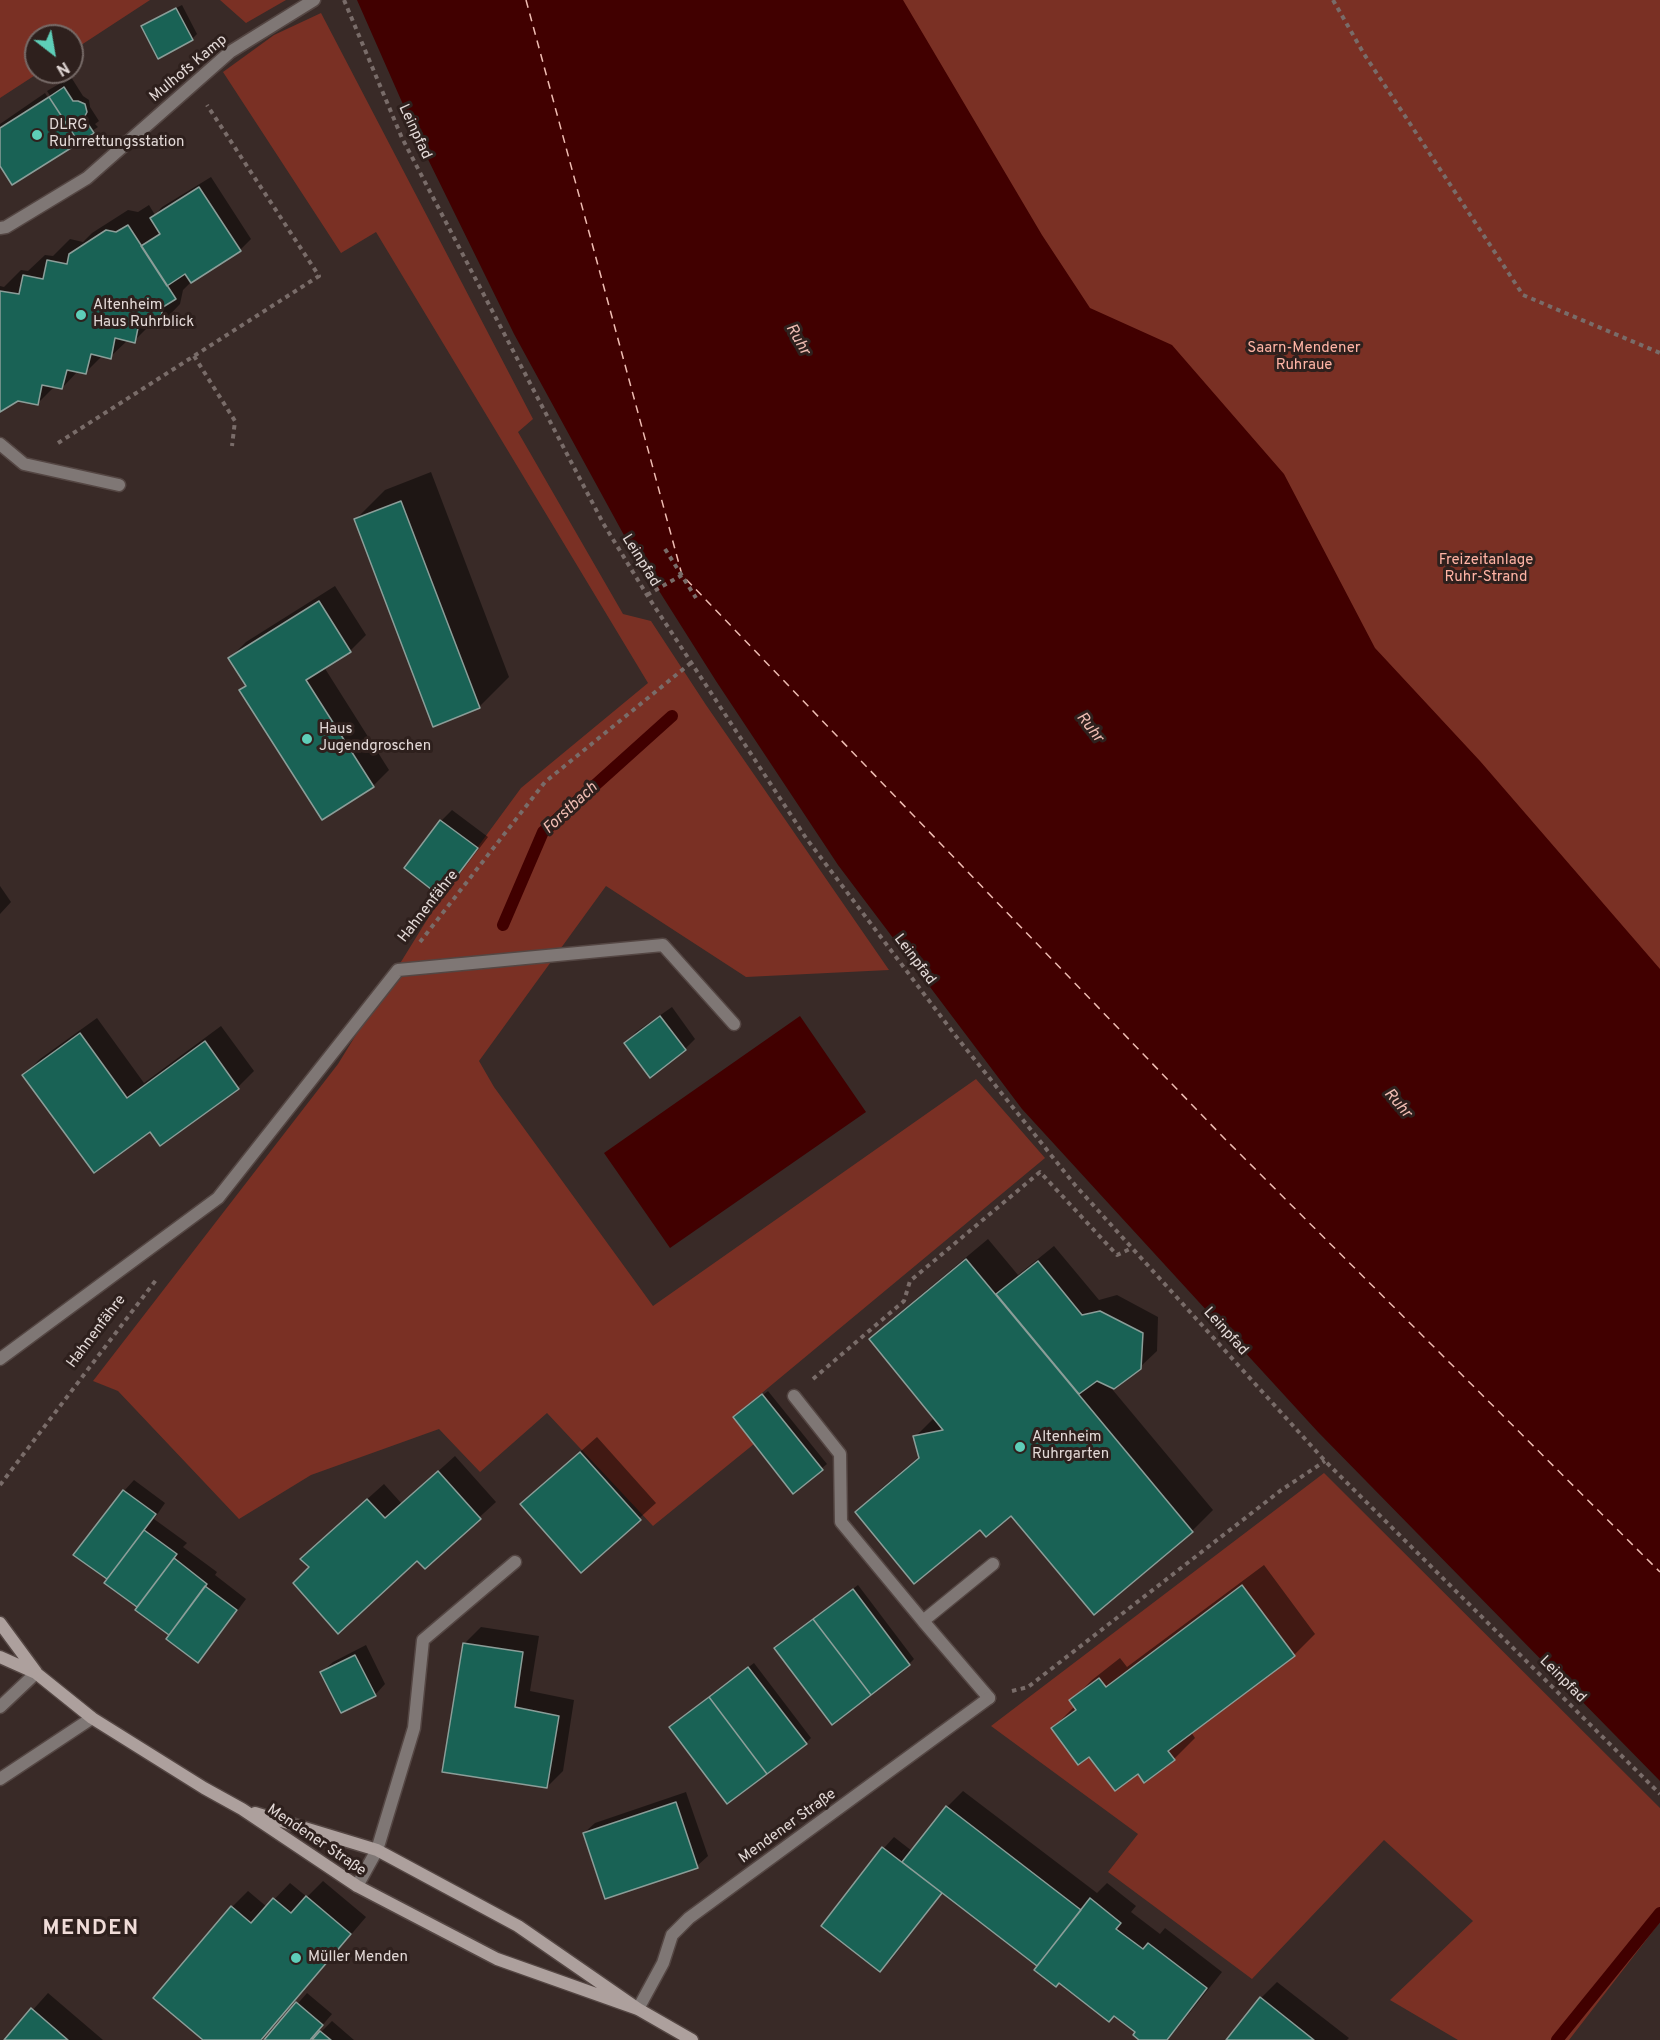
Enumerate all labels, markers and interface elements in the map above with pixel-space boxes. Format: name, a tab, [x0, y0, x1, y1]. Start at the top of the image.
north arrow	[24, 24, 84, 84]
street label: Mulhofs Kamp	[147, 31, 231, 107]
text: N	[52, 56, 72, 79]
street label: Leinpfad	[393, 102, 435, 162]
place label: DLRG Ruhrrettungsstation	[49, 117, 184, 152]
marker: DLRG Ruhrrettungsstation	[30, 128, 44, 142]
place label: Altenheim Haus Ruhrblick	[93, 297, 194, 332]
marker: Altenheim Haus Ruhrblick	[74, 308, 88, 322]
water label: Ruhr	[780, 321, 814, 359]
park label: Saarn-Mendener Ruhraue	[1247, 340, 1361, 375]
street label: Leinpfad	[617, 531, 663, 591]
park label: Freizeitanlage Ruhr-Strand	[1439, 552, 1533, 587]
water label: Ruhr	[1071, 709, 1107, 747]
place label: Haus Jugendgroschen	[319, 721, 431, 756]
marker: Haus Jugendgroschen	[300, 732, 314, 746]
water label: Forstbach	[540, 779, 602, 839]
street label: Hahnenfähre	[395, 867, 463, 947]
street label: Leinpfad	[889, 931, 939, 989]
water label: Ruhr	[1379, 1085, 1415, 1123]
street label: Hahnenfähre	[64, 1292, 130, 1372]
street label: Leinpfad	[1199, 1304, 1251, 1360]
place label: Altenheim Ruhrgarten	[1032, 1429, 1109, 1464]
marker: Altenheim Ruhrgarten	[1013, 1440, 1027, 1454]
street label: Leinpfad	[1535, 1653, 1589, 1707]
street label: Mendener Straße	[736, 1786, 840, 1868]
street label: Mendener Straße	[263, 1801, 369, 1881]
district label: MENDEN	[43, 1917, 139, 1943]
place label: Müller Menden	[308, 1949, 408, 1967]
marker: Müller Menden	[289, 1951, 303, 1965]

